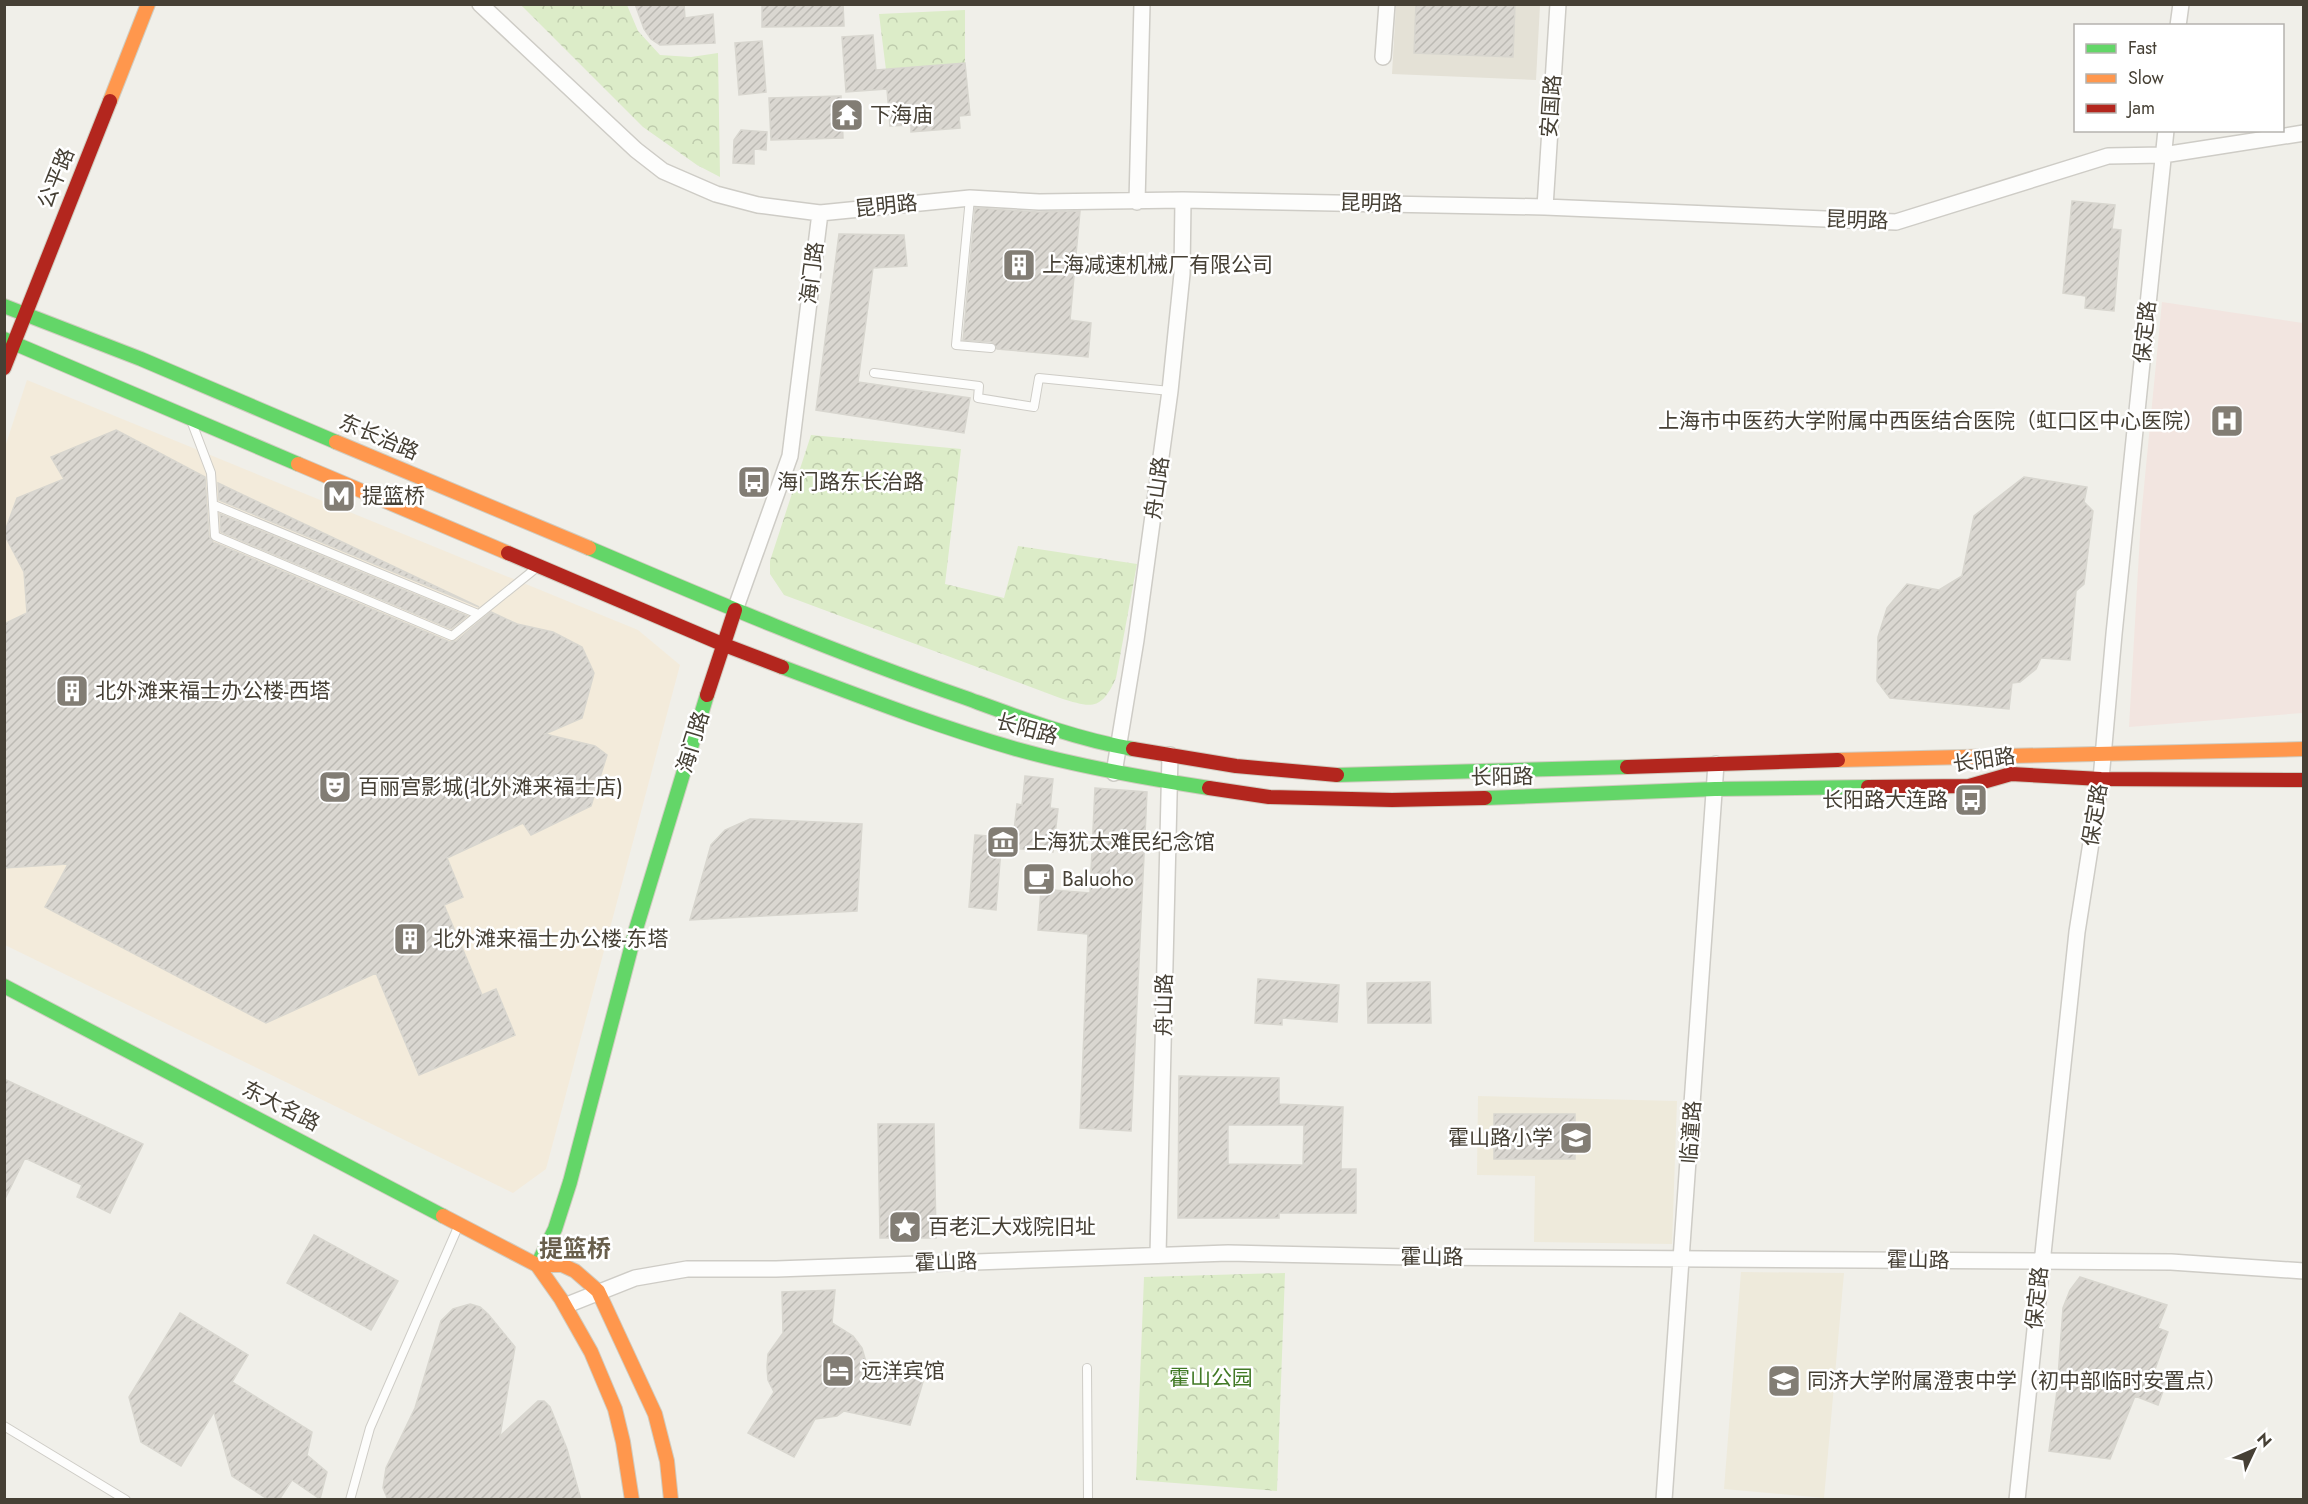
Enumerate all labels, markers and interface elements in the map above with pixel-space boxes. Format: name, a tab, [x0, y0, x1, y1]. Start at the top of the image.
legend	[2074, 24, 2284, 132]
text: Fast	[2128, 35, 2157, 61]
text: Slow	[2128, 65, 2165, 91]
street label: 安国路	[1534, 74, 1568, 138]
text: Jam	[2126, 95, 2155, 121]
temple icon: 下海庙	[829, 97, 865, 133]
place label: 下海庙	[870, 100, 933, 130]
street label: 公平路	[30, 143, 82, 213]
street label: 昆明路	[1339, 187, 1403, 219]
street label: 昆明路	[853, 188, 919, 224]
street label: 昆明路	[1825, 204, 1889, 236]
street label: 海门路	[793, 240, 831, 306]
building icon: 上海减速机械厂有限公司	[1001, 247, 1037, 283]
place label: 上海减速机械厂有限公司	[1042, 250, 1273, 280]
street label: 保定路	[2127, 299, 2163, 365]
hospital icon: 上海市中医药大学附属中西医结合医院（虹口区中心医院）	[2209, 403, 2245, 439]
place label: 上海市中医药大学附属中西医结合医院（虹口区中心医院）	[1658, 406, 2204, 436]
street label: 东长治路	[334, 407, 424, 467]
street label: 舟山路	[1138, 455, 1176, 521]
bus stop icon: 海门路东长治路	[736, 464, 772, 500]
place label: 海门路东长治路	[777, 467, 924, 497]
metro station icon: 提篮桥	[321, 478, 357, 514]
place label: 提篮桥	[362, 481, 425, 511]
building icon: 北外滩来福士办公楼-西塔	[54, 673, 90, 709]
place label: 北外滩来福士办公楼-西塔	[95, 676, 330, 706]
street label: 长阳路	[993, 706, 1061, 752]
street label: 海门路	[669, 707, 717, 777]
street label: 长阳路	[1951, 741, 2017, 779]
street label: 长阳路	[1470, 761, 1534, 793]
theatre icon: 百丽宫影城(北外滩来福士店)	[317, 769, 353, 805]
place label: 百丽宫影城(北外滩来福士店)	[358, 772, 623, 802]
bus stop icon: 长阳路大连路	[1953, 782, 1989, 818]
street label: 保定路	[2075, 782, 2115, 848]
place label: 长阳路大连路	[1822, 785, 1948, 815]
museum icon: 上海犹太难民纪念馆	[985, 824, 1021, 860]
place label: 上海犹太难民纪念馆	[1026, 827, 1215, 857]
cafe icon: Baluoho	[1021, 861, 1057, 897]
place label: Baluoho	[1062, 864, 1134, 894]
building icon: 北外滩来福士办公楼-东塔	[392, 921, 428, 957]
place label: 北外滩来福士办公楼-东塔	[433, 924, 668, 954]
street label: 舟山路	[1148, 973, 1180, 1037]
street label: 东大名路	[237, 1074, 325, 1138]
street label: 临潼路	[1674, 1100, 1708, 1164]
school or university icon: 霍山路小学	[1558, 1120, 1594, 1156]
place label: 霍山路小学	[1448, 1123, 1553, 1153]
place icon: 百老汇大戏院旧址	[887, 1209, 923, 1245]
place label: 百老汇大戏院旧址	[928, 1212, 1096, 1242]
district label: 提篮桥	[539, 1231, 611, 1266]
street label: 霍山路	[1401, 1242, 1464, 1272]
street label: 霍山路	[1886, 1244, 1950, 1276]
street label: 霍山路	[914, 1246, 978, 1278]
street label: 保定路	[2019, 1265, 2055, 1331]
hotel icon: 远洋宾馆	[820, 1353, 856, 1389]
place label: 远洋宾馆	[861, 1356, 945, 1386]
park label: 霍山公园	[1169, 1363, 1253, 1393]
school or university icon: 同济大学附属澄衷中学（初中部临时安置点）	[1766, 1363, 1802, 1399]
place label: 同济大学附属澄衷中学（初中部临时安置点）	[1807, 1366, 2227, 1396]
north arrow	[2224, 1420, 2284, 1480]
text: N	[2252, 1427, 2277, 1452]

